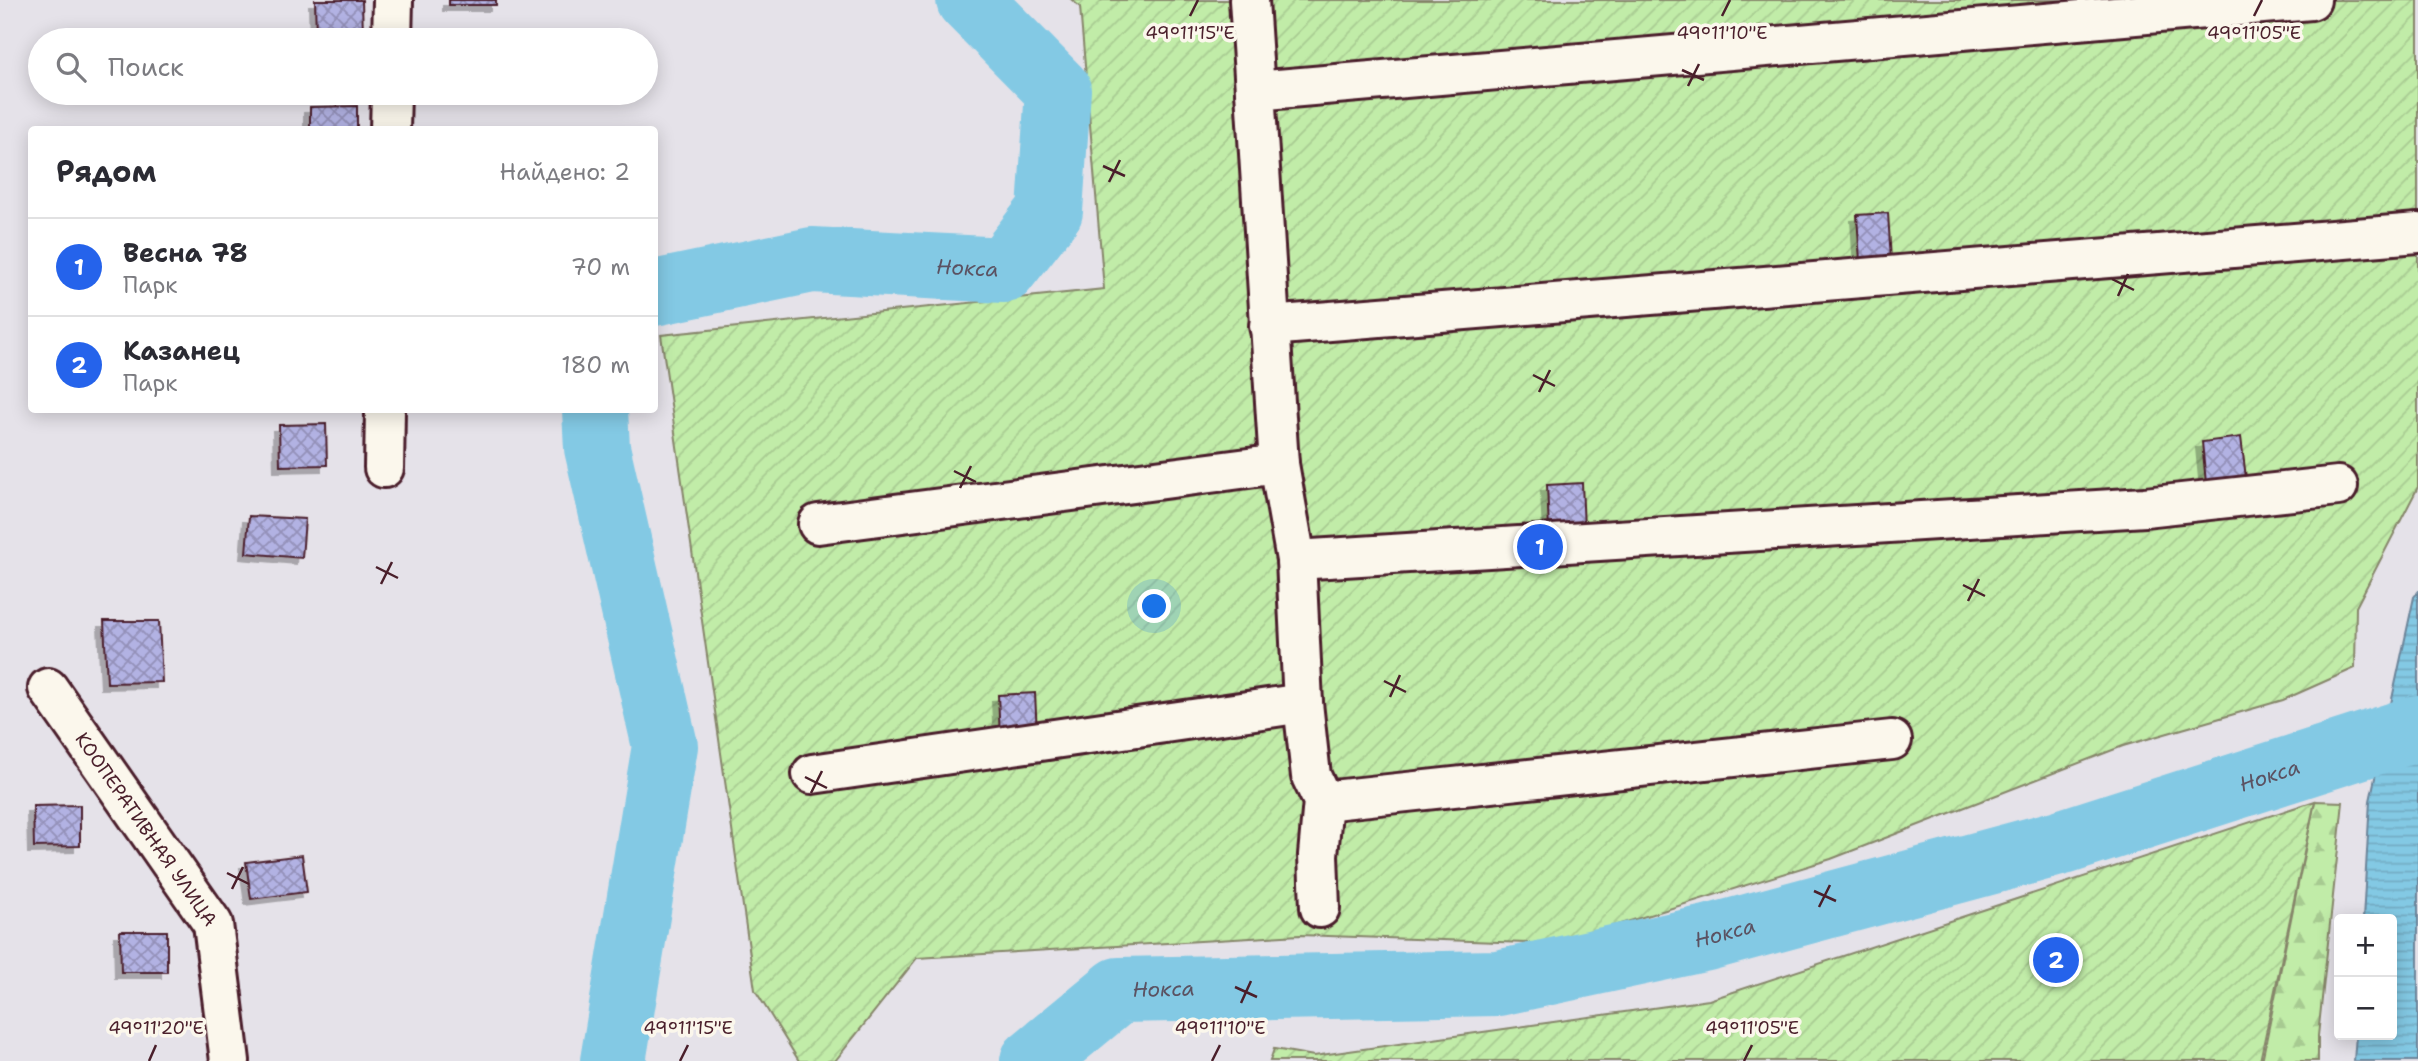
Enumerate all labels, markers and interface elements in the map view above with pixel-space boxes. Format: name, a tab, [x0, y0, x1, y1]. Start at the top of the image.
text: 49°11'15"E	[1145, 21, 1235, 45]
text: 49°11'10"E	[1676, 21, 1768, 45]
text: 49°11'05"E	[2207, 21, 2301, 45]
search box	[28, 28, 658, 105]
icon: search	[52, 48, 90, 86]
text: Поиск	[108, 49, 184, 84]
text: Рядом	[56, 151, 156, 192]
text: Найдено: 2	[500, 157, 630, 187]
text: Весна 78	[123, 235, 248, 270]
text: 1	[74, 252, 84, 282]
text: 70 m	[571, 252, 630, 282]
water label: Нокса	[935, 252, 999, 284]
text: Парк	[123, 270, 178, 300]
text: Казанец	[123, 333, 240, 368]
text: 2	[71, 350, 87, 380]
text: 180 m	[561, 350, 630, 380]
text: Парк	[123, 368, 178, 398]
pin: 1	[1517, 521, 1563, 573]
your location	[1137, 589, 1171, 623]
street label: КООПЕРАТИВНАЯ УЛИЦА	[70, 727, 223, 931]
water label: Нокса	[2236, 753, 2304, 799]
water label: Нокса	[1692, 912, 1759, 954]
map controls	[2334, 914, 2397, 1040]
button: +	[2334, 914, 2397, 977]
pin: 2	[2033, 934, 2079, 986]
water label: Нокса	[1132, 975, 1195, 1004]
button: −	[2334, 977, 2397, 1040]
text: 49°11'20"E	[108, 1016, 204, 1040]
text: 49°11'15"E	[643, 1016, 733, 1040]
text: 49°11'10"E	[1174, 1016, 1266, 1040]
text: 49°11'05"E	[1705, 1016, 1799, 1040]

